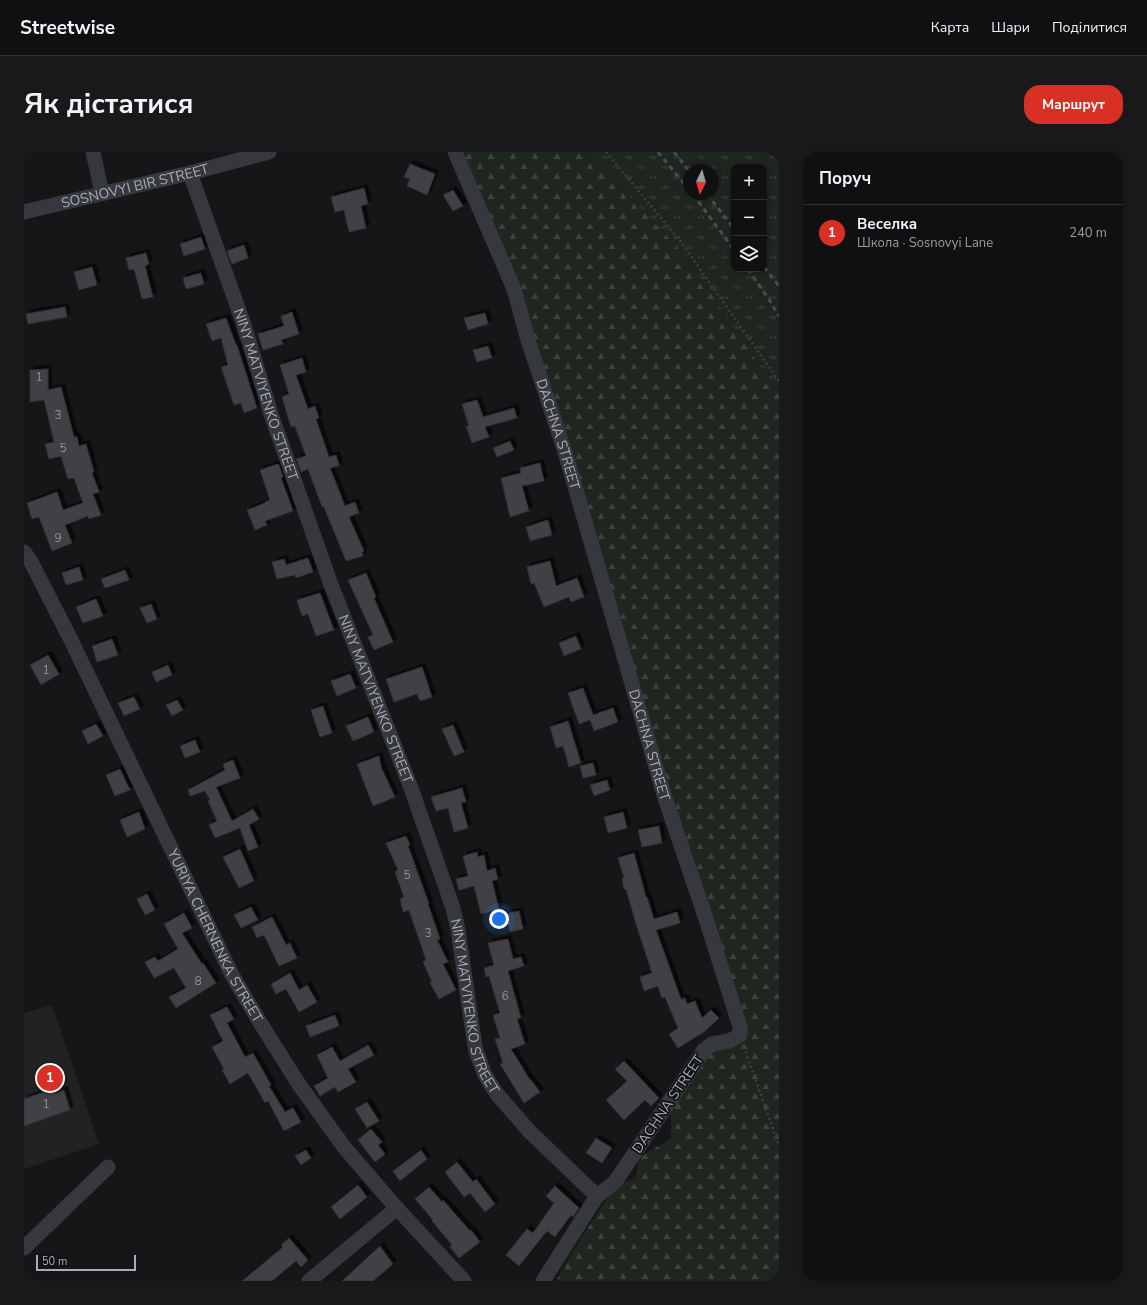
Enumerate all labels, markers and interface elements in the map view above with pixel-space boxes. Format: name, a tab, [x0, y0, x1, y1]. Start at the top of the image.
text: Streetwise	[20, 15, 115, 41]
text: Карта	[931, 18, 969, 37]
text: Шари	[991, 18, 1030, 37]
text: Поділитися	[1052, 18, 1127, 37]
text: Як дістатися	[24, 85, 193, 123]
button: Маршрут	[1024, 85, 1123, 124]
street label: SOSNOVYI BIR STREET	[59, 159, 211, 212]
north arrow	[683, 164, 719, 200]
map controls	[731, 164, 767, 272]
button: +	[731, 164, 767, 200]
text: Поруч	[819, 167, 871, 190]
button: −	[731, 200, 767, 236]
text: Веселка	[857, 214, 917, 234]
text: 1	[828, 224, 836, 242]
text: 240 m	[1069, 224, 1107, 242]
text: Школа · Sosnovyi Lane	[857, 234, 993, 252]
button: layers	[731, 236, 767, 272]
street label: NINY MATVIYENKO STREET	[229, 306, 303, 483]
house number: 1	[35, 369, 43, 385]
street label: DACHNA STREET	[532, 376, 585, 492]
house number: 3	[54, 407, 62, 423]
house number: 5	[59, 440, 67, 456]
house number: 9	[54, 530, 62, 546]
street label: NINY MATVIYENKO STREET	[334, 612, 418, 787]
house number: 1	[42, 662, 50, 678]
street label: DACHNA STREET	[624, 687, 675, 804]
street label: YURIYA CHERNENKA STREET	[163, 845, 268, 1026]
house number: 5	[403, 867, 411, 883]
your location	[489, 909, 509, 929]
street label: NINY MATVIYENKO STREET	[446, 917, 504, 1098]
house number: 3	[424, 925, 432, 941]
house number: 8	[194, 973, 202, 989]
house number: 6	[501, 988, 509, 1004]
street label: DACHNA STREET	[628, 1050, 708, 1157]
pin: 1	[37, 1063, 63, 1093]
house number: 1	[42, 1096, 50, 1112]
scale bar	[36, 1253, 136, 1272]
text: 50 m	[42, 1254, 67, 1269]

